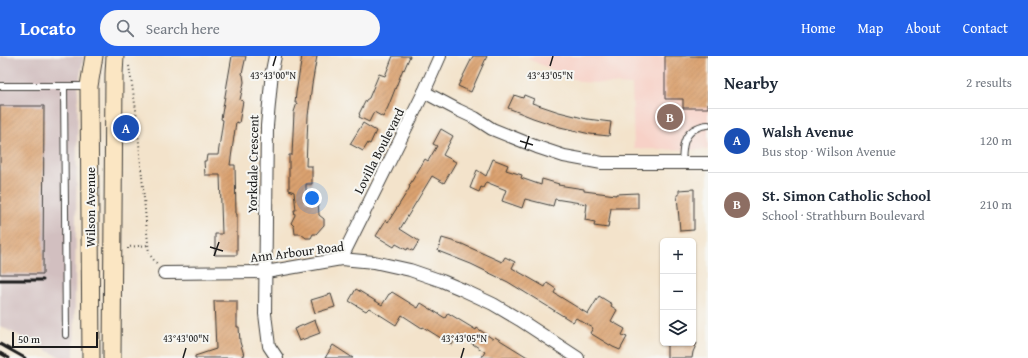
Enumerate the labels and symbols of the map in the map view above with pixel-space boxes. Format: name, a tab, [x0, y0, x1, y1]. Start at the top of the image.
text: 43°43'00"N	[250, 68, 296, 83]
text: 43°43'05"N	[527, 68, 573, 83]
pin: B	[657, 102, 683, 132]
street label: Lovilla Boulevard	[349, 105, 409, 197]
pin: A	[113, 113, 139, 143]
street label: Yorkdale Crescent	[243, 114, 263, 213]
street label: Wilson Avenue	[81, 167, 100, 247]
your location	[302, 188, 322, 208]
street label: Ann Arbour Road	[249, 237, 345, 267]
scale bar	[12, 330, 98, 349]
text: 43°43'00"N	[163, 331, 209, 346]
text: 43°43'05"N	[441, 331, 487, 346]

